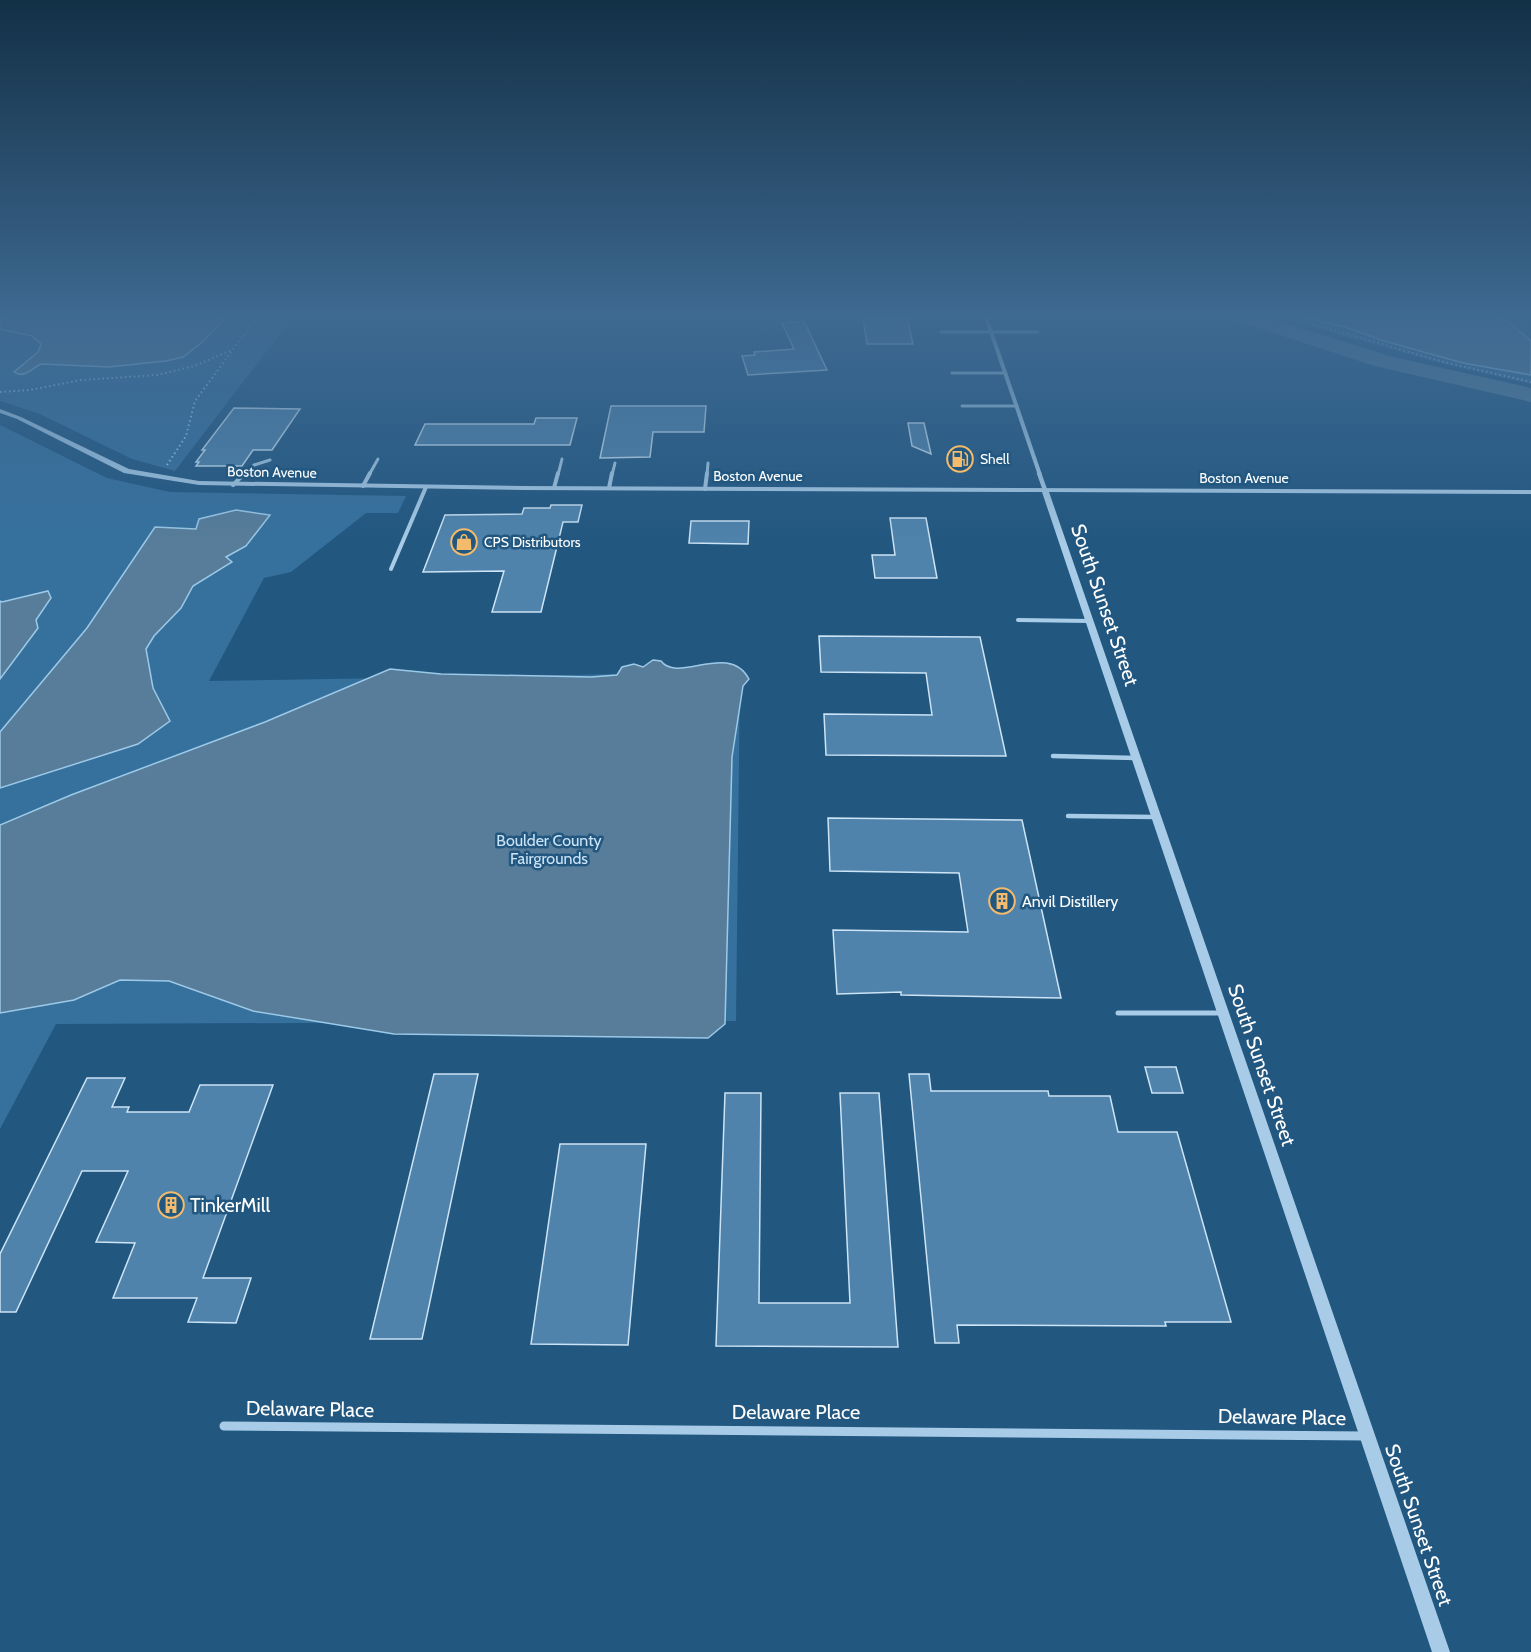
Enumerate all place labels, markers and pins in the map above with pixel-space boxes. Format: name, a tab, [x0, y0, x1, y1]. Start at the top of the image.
fuel station icon: Shell	[945, 444, 975, 474]
place label: Shell	[980, 450, 1010, 468]
shop icon: CPS Distributors	[449, 527, 479, 557]
place label: CPS Distributors	[484, 533, 581, 551]
building icon: Anvil Distillery	[987, 886, 1017, 916]
place label: Anvil Distillery	[1022, 892, 1118, 911]
building icon: TinkerMill	[156, 1190, 186, 1220]
place label: TinkerMill	[190, 1193, 270, 1217]

